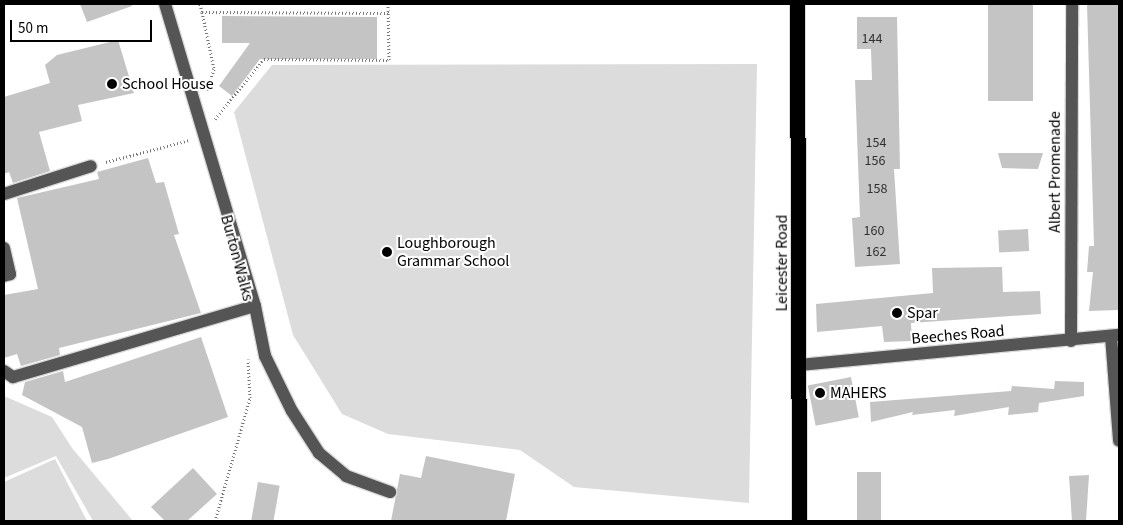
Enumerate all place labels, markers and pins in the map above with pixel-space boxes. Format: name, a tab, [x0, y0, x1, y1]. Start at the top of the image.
place label: School House	[122, 74, 214, 94]
marker: School House	[106, 78, 118, 90]
place label: Loughborough Grammar School	[397, 233, 509, 271]
marker: Loughborough Grammar School	[381, 246, 393, 258]
place label: Spar	[907, 303, 938, 323]
marker: Spar	[891, 307, 903, 319]
place label: MAHERS	[830, 383, 887, 403]
marker: MAHERS	[814, 387, 826, 399]

